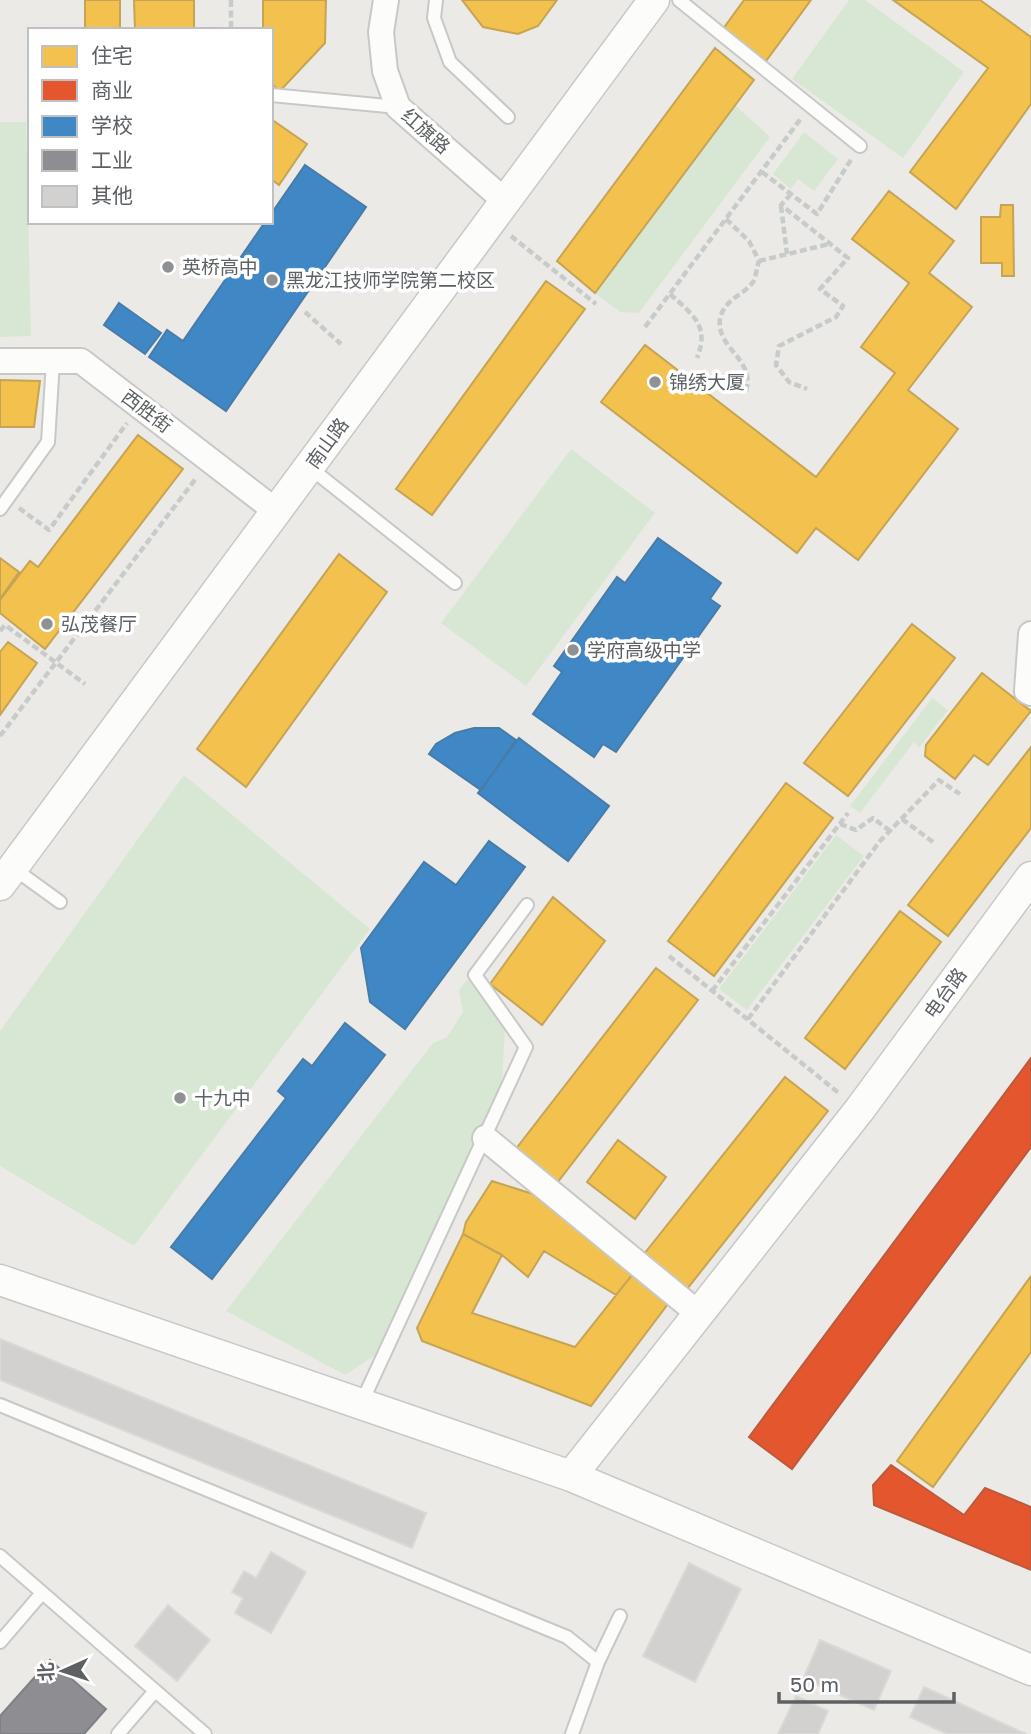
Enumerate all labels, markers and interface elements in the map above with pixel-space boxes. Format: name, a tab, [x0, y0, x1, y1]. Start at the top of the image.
legend	[28, 28, 273, 224]
text: 住宅	[91, 42, 133, 68]
text: 商业	[91, 77, 133, 103]
street label: 红旗路	[397, 103, 455, 158]
text: 学校	[91, 112, 133, 138]
text: 工业	[91, 147, 133, 173]
text: 其他	[91, 182, 133, 208]
place label: 英桥高中	[182, 255, 258, 278]
marker: 英桥高中	[160, 259, 176, 275]
place label: 黑龙江技师学院第二校区	[286, 268, 495, 291]
marker: 黑龙江技师学院第二校区	[264, 272, 280, 288]
place label: 锦绣大厦	[669, 370, 745, 393]
marker: 锦绣大厦	[647, 374, 663, 390]
street label: 西胜街	[118, 384, 177, 437]
street label: 南山路	[301, 413, 353, 473]
place label: 弘茂餐厅	[61, 612, 137, 635]
marker: 弘茂餐厅	[39, 616, 55, 632]
place label: 学府高级中学	[587, 638, 701, 661]
marker: 学府高级中学	[565, 642, 581, 658]
street label: 电台路	[919, 963, 971, 1023]
place label: 十九中	[194, 1086, 251, 1109]
marker: 十九中	[172, 1090, 188, 1106]
north arrow	[28, 1636, 98, 1706]
scale bar	[779, 1660, 954, 1704]
text: 北	[34, 1662, 58, 1682]
text: 50 m	[790, 1671, 839, 1697]

